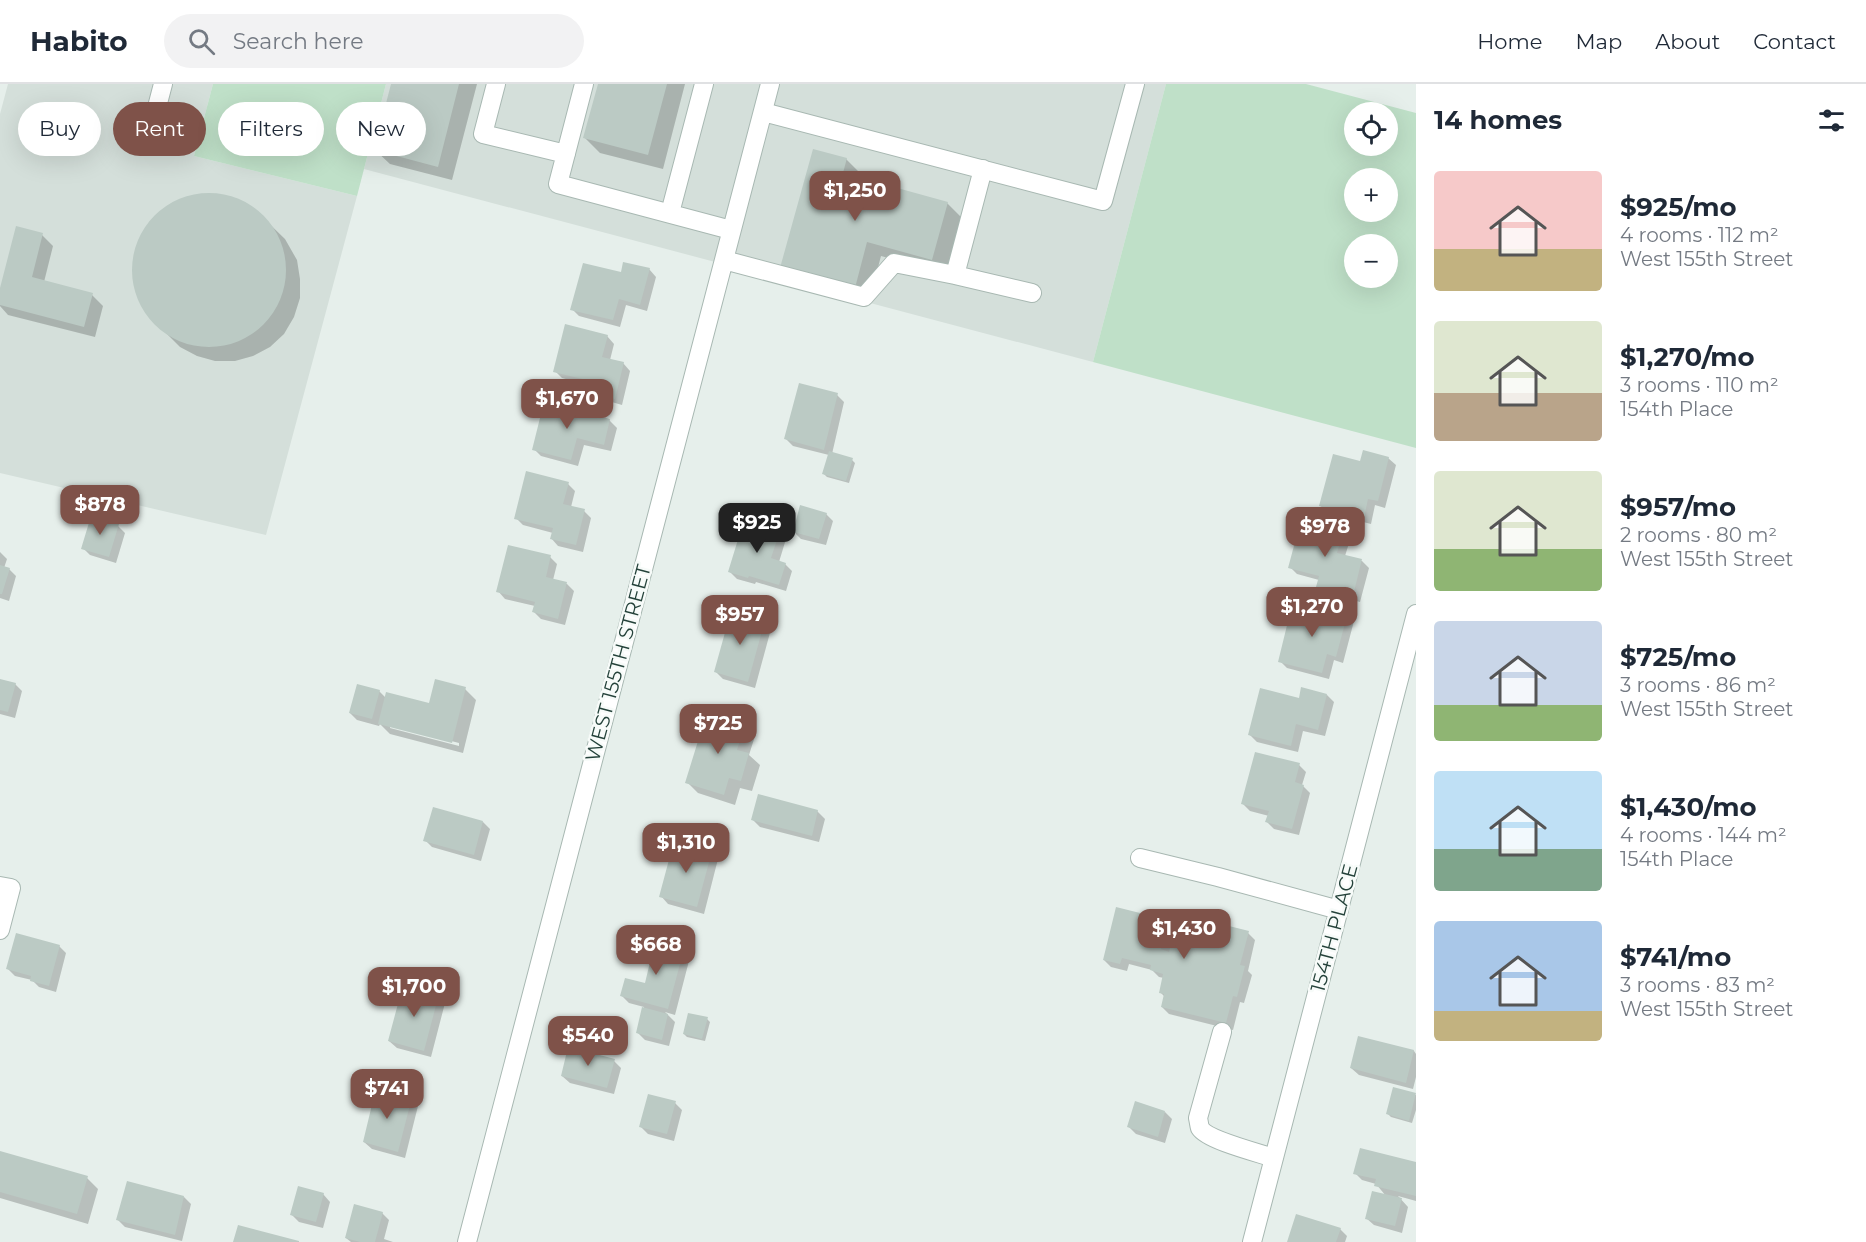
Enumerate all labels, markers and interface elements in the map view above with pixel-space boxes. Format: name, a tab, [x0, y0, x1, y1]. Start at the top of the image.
search box	[164, 14, 584, 68]
text: Habito	[30, 24, 128, 58]
icon: search	[185, 25, 218, 58]
text: Search here	[233, 28, 364, 55]
text: Home	[1477, 29, 1542, 54]
text: Map	[1575, 29, 1622, 54]
text: About	[1655, 29, 1720, 54]
text: Contact	[1753, 29, 1836, 54]
chip: Buy	[18, 102, 101, 156]
chip: Rent	[113, 102, 206, 156]
chip: Filters	[218, 102, 324, 156]
chip: New	[336, 102, 426, 156]
map controls	[1344, 102, 1398, 288]
button: locate	[1344, 102, 1398, 156]
text: 14 homes	[1434, 104, 1562, 136]
icon: filters	[1815, 104, 1848, 137]
button: +	[1344, 168, 1398, 222]
pin: $1,250	[806, 171, 904, 222]
text: $1,250	[823, 178, 887, 202]
text: $925/mo	[1620, 191, 1737, 223]
icon: home	[1482, 195, 1554, 267]
text: 4 rooms · 112 m²	[1620, 223, 1779, 247]
button: −	[1344, 234, 1398, 288]
text: West 155th Street	[1620, 247, 1793, 271]
text: $1,270/mo	[1620, 341, 1755, 373]
icon: home	[1482, 345, 1554, 417]
text: 3 rooms · 110 m²	[1620, 373, 1779, 397]
pin: $1,670	[518, 379, 616, 430]
text: $1,670	[535, 386, 599, 410]
text: 154th Place	[1620, 397, 1733, 421]
pin: $878	[64, 485, 136, 536]
text: $957/mo	[1620, 491, 1736, 523]
text: $878	[74, 492, 126, 516]
icon: home	[1482, 495, 1554, 567]
pin: $925	[721, 503, 793, 554]
pin: $978	[1289, 507, 1361, 558]
text: $925	[733, 510, 781, 534]
text: $978	[1300, 514, 1350, 538]
text: 2 rooms · 80 m²	[1620, 523, 1777, 547]
text: West 155th Street	[1620, 547, 1793, 571]
street label: WEST 155TH STREET	[580, 561, 656, 764]
pin: $1,270	[1263, 587, 1361, 638]
text: $1,270	[1280, 594, 1344, 618]
pin: $957	[704, 595, 776, 646]
text: $957	[715, 602, 765, 626]
text: $725/mo	[1620, 641, 1736, 673]
icon: home	[1482, 645, 1554, 717]
text: 3 rooms · 86 m²	[1620, 673, 1776, 697]
text: West 155th Street	[1620, 697, 1793, 721]
pin: $725	[682, 704, 754, 755]
text: $725	[694, 711, 742, 735]
text: $1,430/mo	[1620, 791, 1757, 823]
icon: home	[1482, 795, 1554, 867]
pin: $1,310	[637, 823, 735, 874]
text: 4 rooms · 144 m²	[1620, 823, 1787, 847]
text: $1,310	[656, 830, 716, 854]
text: 154th Place	[1620, 847, 1733, 871]
street label: 154TH PLACE	[1305, 861, 1363, 995]
pin: $1,430	[1135, 909, 1233, 960]
text: $1,430	[1152, 916, 1216, 940]
pin: $668	[620, 925, 692, 976]
text: $668	[630, 932, 682, 956]
text: $741/mo	[1620, 941, 1731, 973]
icon: home	[1482, 945, 1554, 1017]
pin: $1,700	[365, 967, 463, 1018]
text: 3 rooms · 83 m²	[1620, 973, 1775, 997]
text: $1,700	[382, 974, 446, 998]
text: West 155th Street	[1620, 997, 1793, 1021]
pin: $540	[552, 1016, 624, 1067]
text: $540	[562, 1023, 614, 1047]
pin: $741	[351, 1069, 423, 1120]
text: $741	[365, 1076, 409, 1100]

